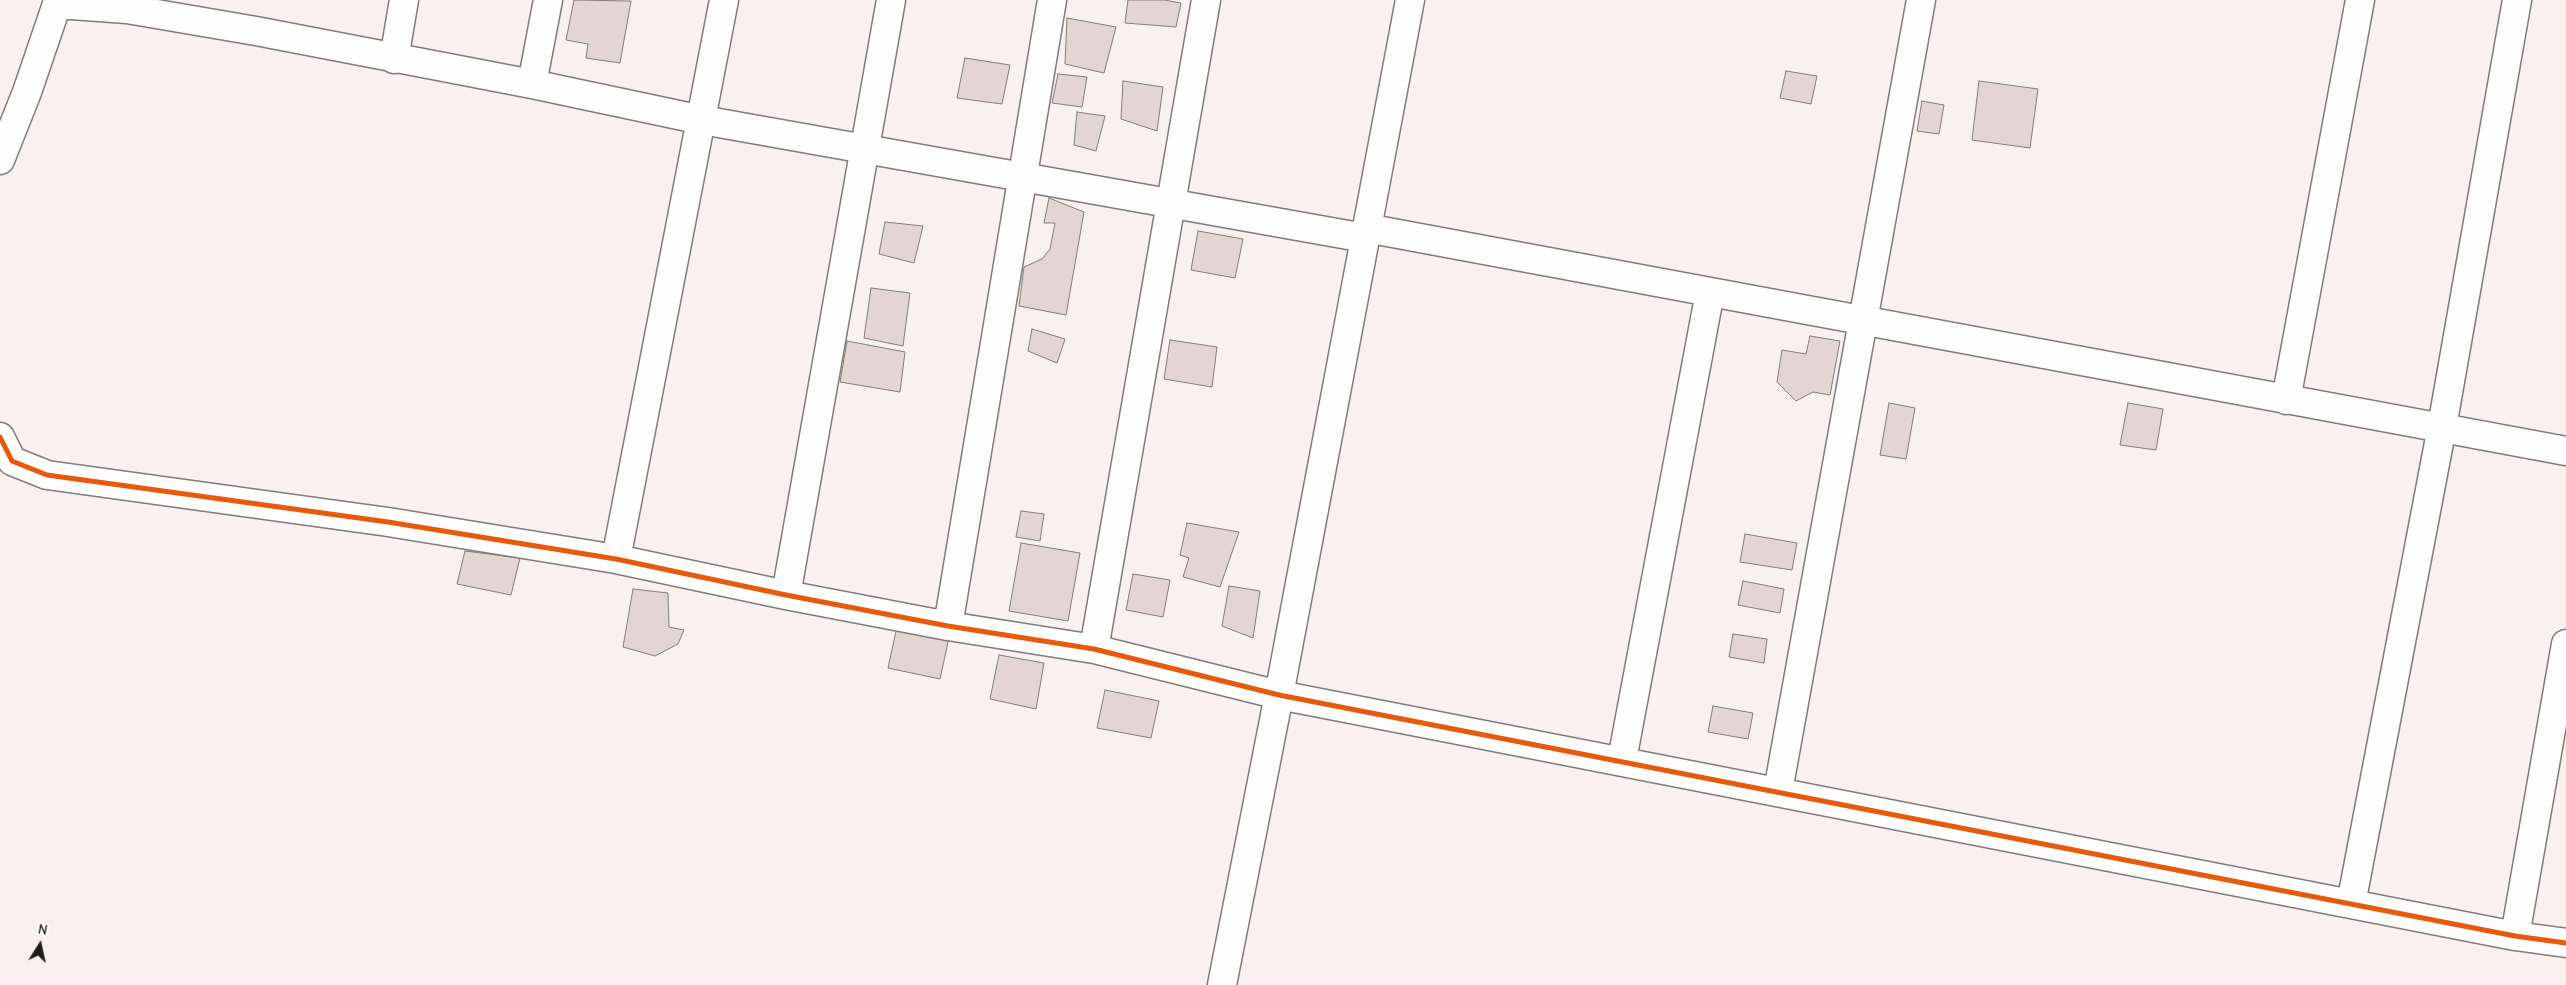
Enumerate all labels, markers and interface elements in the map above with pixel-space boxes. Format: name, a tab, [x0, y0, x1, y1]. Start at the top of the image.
north arrow	[15, 920, 65, 970]
text: N	[37, 921, 49, 939]

